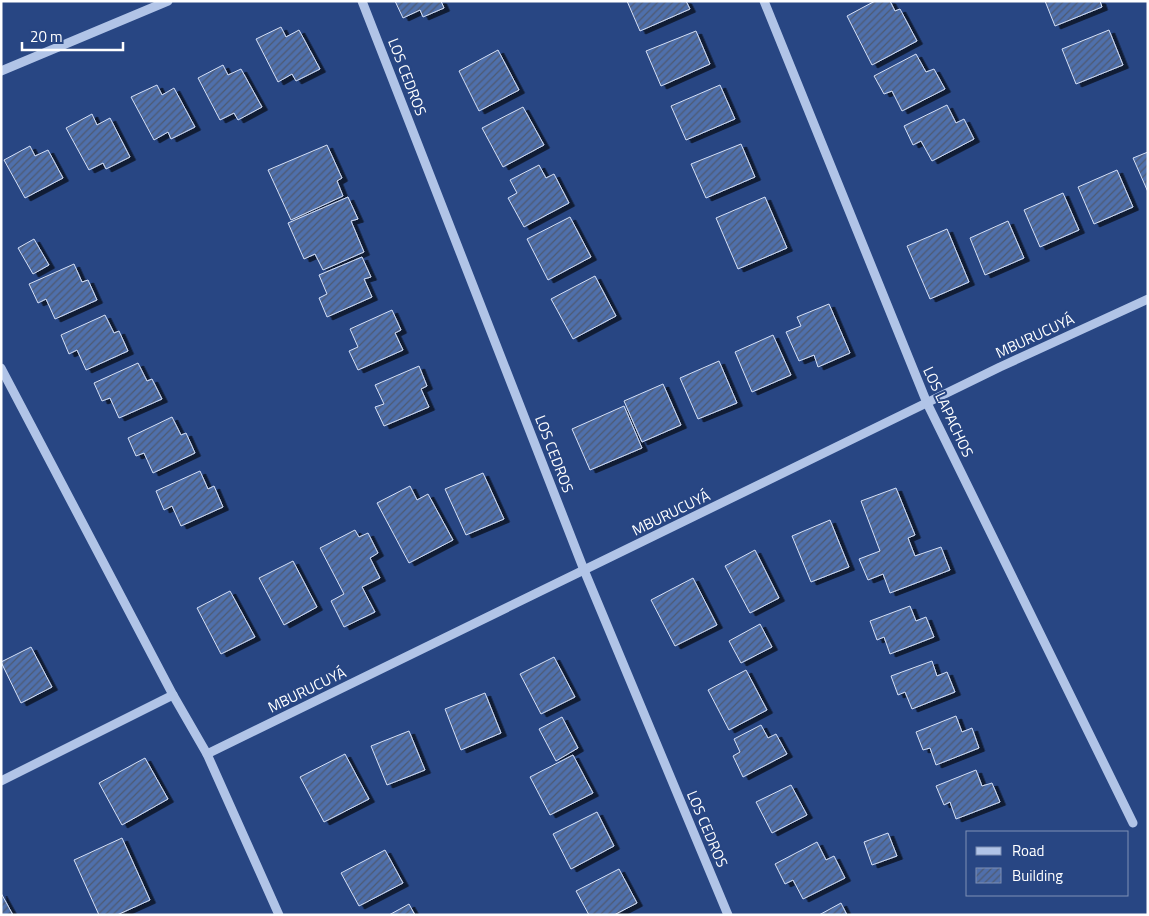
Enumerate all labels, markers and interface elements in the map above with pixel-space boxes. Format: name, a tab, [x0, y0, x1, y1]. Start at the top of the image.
scale bar	[22, 20, 124, 52]
text: 20 m	[30, 25, 63, 48]
street label: LOS CEDROS	[382, 35, 433, 119]
street label: MBURUCUYÁ	[992, 307, 1078, 364]
street label: LOS LAPACHOS	[917, 363, 980, 461]
street label: LOS CEDROS	[529, 412, 580, 496]
street label: MBURUCUYÁ	[628, 484, 714, 541]
street label: MBURUCUYÁ	[264, 661, 350, 718]
street label: LOS CEDROS	[681, 787, 734, 871]
legend	[966, 831, 1129, 896]
text: Road	[1012, 839, 1044, 862]
text: Building	[1012, 864, 1063, 887]

